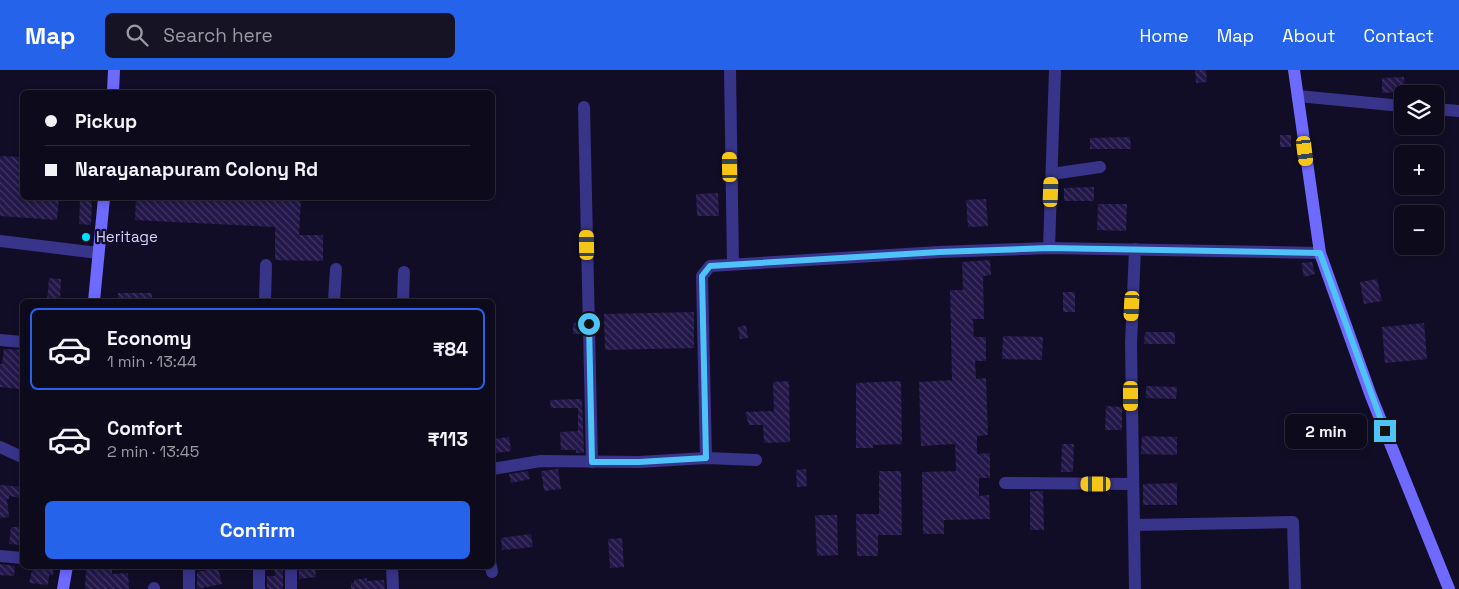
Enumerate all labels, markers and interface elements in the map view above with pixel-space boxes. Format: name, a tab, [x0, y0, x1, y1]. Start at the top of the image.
search box	[105, 13, 455, 58]
text: Map	[25, 20, 75, 51]
icon: search	[123, 21, 151, 49]
text: Search here	[163, 23, 273, 48]
text: Home	[1140, 24, 1189, 47]
text: Map	[1217, 24, 1254, 47]
text: About	[1282, 24, 1336, 47]
text: Contact	[1364, 24, 1434, 47]
map controls	[1394, 85, 1444, 255]
button: layers	[1394, 85, 1444, 135]
text: Pickup	[75, 109, 137, 134]
car	[1295, 135, 1314, 167]
button: +	[1394, 145, 1444, 195]
car	[722, 152, 737, 182]
text: Narayanapuram Colony Rd	[75, 157, 318, 182]
car	[1042, 177, 1059, 207]
button: −	[1394, 205, 1444, 255]
place label: Heritage	[96, 227, 158, 246]
car	[579, 230, 594, 260]
marker: Heritage	[80, 231, 92, 243]
car	[1123, 291, 1140, 321]
route start	[578, 313, 600, 335]
text: Economy	[107, 326, 191, 351]
icon: car	[47, 327, 92, 372]
text: ₹84	[433, 337, 468, 362]
text: 1 min · 13:44	[107, 351, 197, 372]
car	[1123, 381, 1138, 411]
callout: 2 min	[1285, 414, 1368, 448]
text: Comfort	[107, 416, 183, 441]
icon: car	[47, 417, 92, 462]
route end	[1374, 420, 1396, 442]
text: 2 min	[1305, 421, 1347, 442]
text: ₹113	[427, 427, 468, 452]
text: 2 min · 13:45	[107, 441, 199, 462]
car	[1081, 477, 1111, 492]
button: Confirm	[45, 501, 470, 559]

